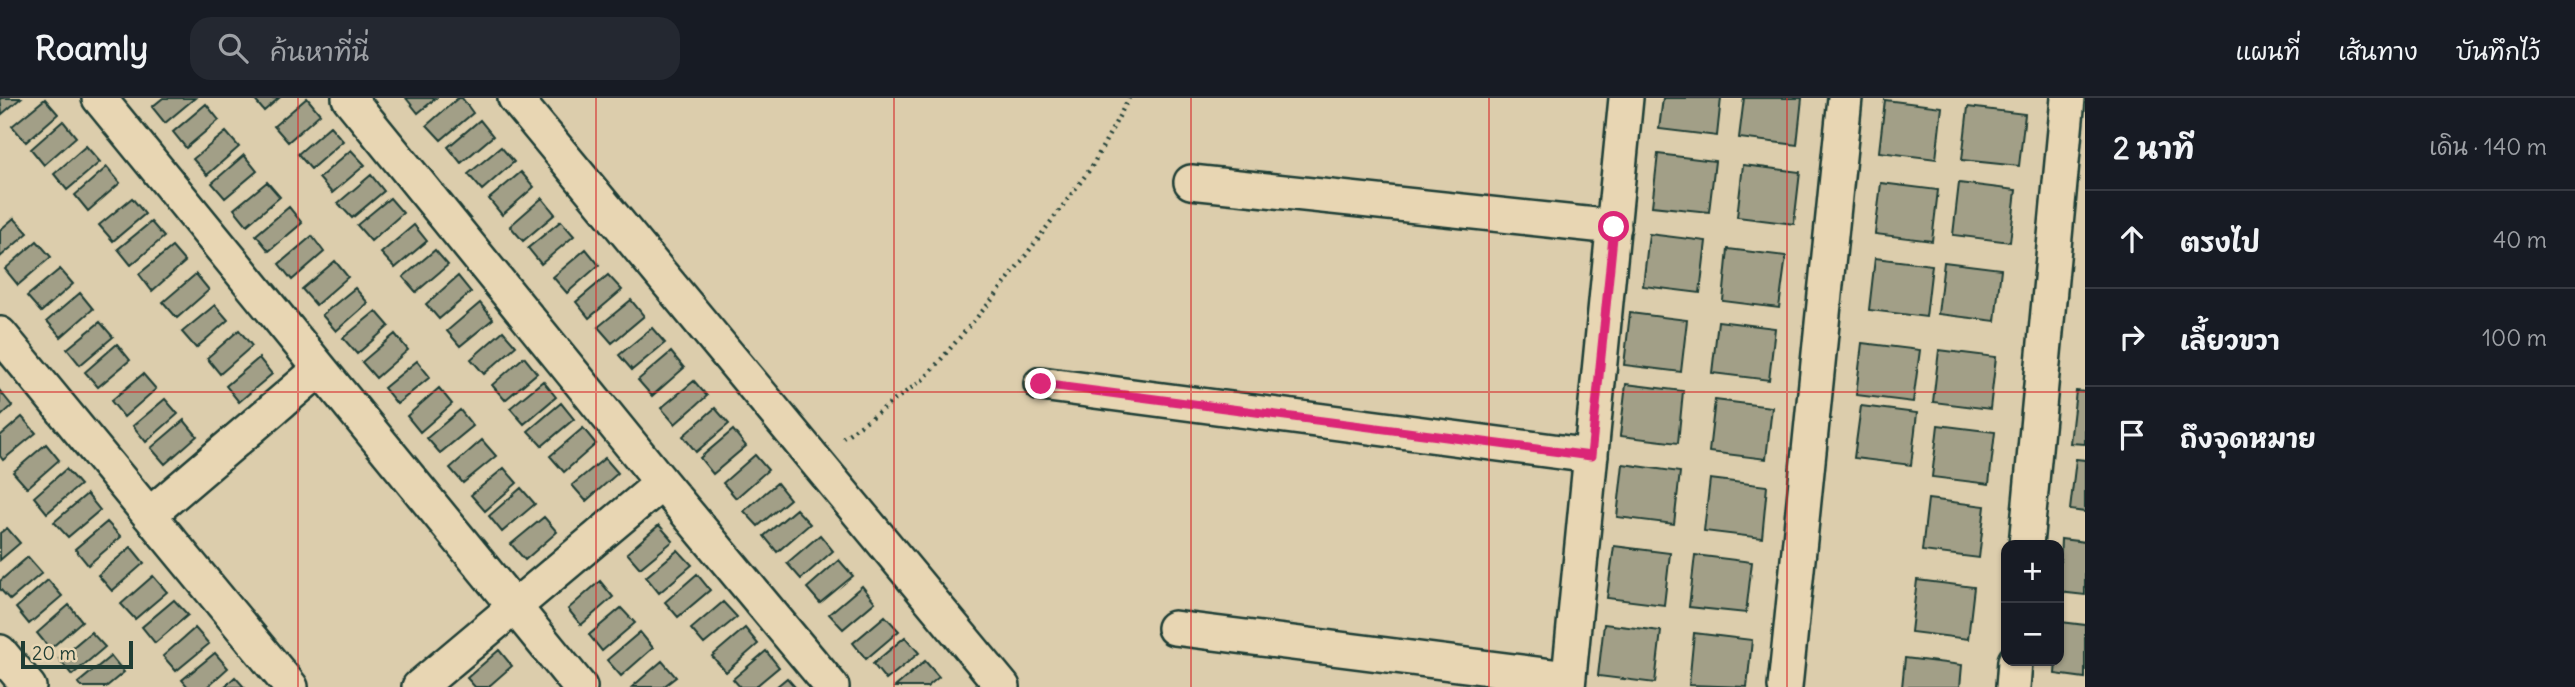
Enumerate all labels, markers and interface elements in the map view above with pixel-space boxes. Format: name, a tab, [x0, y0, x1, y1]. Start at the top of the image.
search box	[190, 17, 680, 80]
text: Roamly	[35, 27, 148, 69]
icon: search	[214, 29, 252, 67]
text: ค้นหาที่นี่	[270, 35, 369, 68]
text: แผนที่	[2235, 36, 2300, 66]
text: เส้นทาง	[2338, 36, 2418, 66]
text: บันทึกไว้	[2456, 36, 2540, 66]
text: 2 นาที	[2113, 129, 2194, 167]
text: เดิน · 140 m	[2429, 132, 2547, 161]
route start	[1598, 211, 1629, 242]
icon: ahead	[2113, 220, 2151, 258]
text: 40 m	[2493, 225, 2547, 254]
text: ตรงไป	[2180, 226, 2260, 259]
icon: right	[2113, 318, 2151, 356]
text: 100 m	[2482, 323, 2547, 352]
text: เลี้ยวขวา	[2180, 324, 2280, 357]
route end	[1025, 368, 1056, 399]
icon: arrive	[2113, 416, 2151, 454]
text: ถึงจุดหมาย	[2180, 422, 2316, 455]
map controls	[2001, 540, 2064, 666]
button: +	[2001, 540, 2064, 603]
button: −	[2001, 603, 2064, 666]
scale bar	[21, 638, 133, 670]
text: 20 m	[32, 641, 76, 665]

